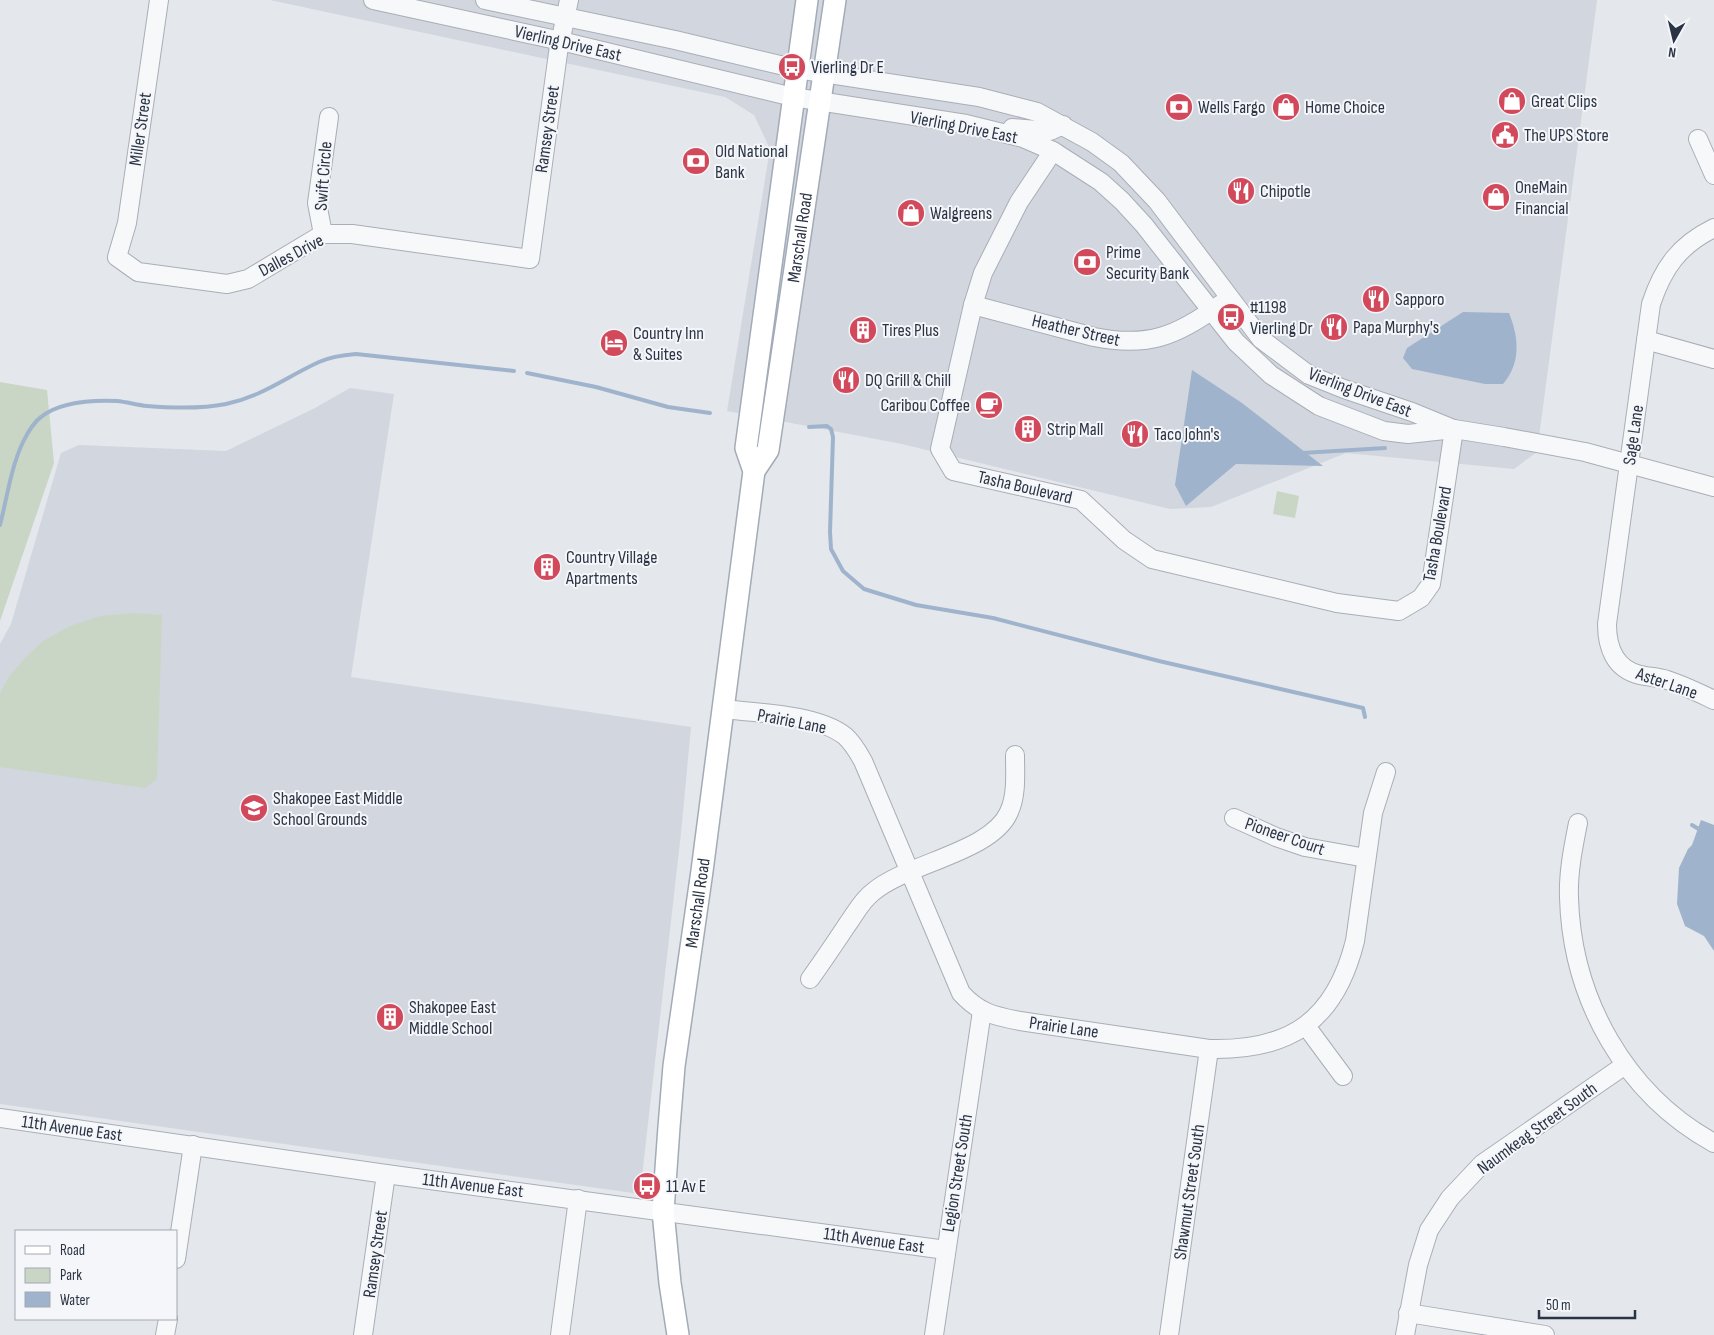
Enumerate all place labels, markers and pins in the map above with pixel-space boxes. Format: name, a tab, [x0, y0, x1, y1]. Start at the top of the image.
bus stop icon: Vierling Dr E	[777, 52, 807, 82]
place label: Vierling Dr E	[811, 57, 884, 78]
shop icon: Great Clips	[1497, 86, 1527, 116]
place label: Great Clips	[1531, 91, 1597, 112]
bank icon: Wells Fargo	[1164, 92, 1194, 122]
shop icon: Home Choice	[1271, 92, 1301, 122]
place label: Wells Fargo	[1198, 97, 1265, 118]
place label: Home Choice	[1305, 97, 1385, 118]
public building icon: The UPS Store	[1490, 120, 1520, 150]
place label: The UPS Store	[1524, 125, 1609, 146]
place label: Old National Bank	[715, 141, 788, 183]
bank icon: Old National Bank	[681, 146, 711, 176]
restaurant icon: Chipotle	[1226, 176, 1256, 206]
place label: OneMain Financial	[1515, 177, 1569, 219]
place label: Chipotle	[1260, 181, 1311, 202]
shop icon: OneMain Financial	[1481, 182, 1511, 212]
shop icon: Walgreens	[896, 198, 926, 228]
place label: Walgreens	[930, 203, 992, 224]
place label: Prime Security Bank	[1106, 242, 1189, 284]
bank icon: Prime Security Bank	[1072, 247, 1102, 277]
restaurant icon: Sapporo	[1361, 284, 1391, 314]
place label: Sapporo	[1395, 289, 1444, 310]
place label: #1198 Vierling Dr	[1250, 297, 1313, 339]
bus stop icon: #1198 Vierling Dr	[1216, 302, 1246, 332]
restaurant icon: Papa Murphy's	[1319, 312, 1349, 342]
building icon: Tires Plus	[848, 315, 878, 345]
place label: Papa Murphy's	[1353, 317, 1439, 338]
place label: Tires Plus	[882, 320, 939, 341]
place label: Country Inn & Suites	[633, 323, 704, 365]
hotel icon: Country Inn & Suites	[599, 328, 629, 358]
restaurant icon: DQ Grill & Chill	[831, 365, 861, 395]
place label: DQ Grill & Chill	[865, 370, 951, 391]
cafe icon: Caribou Coffee	[974, 390, 1004, 420]
place label: Caribou Coffee	[880, 395, 970, 416]
building icon: Strip Mall	[1013, 414, 1043, 444]
place label: Strip Mall	[1047, 419, 1103, 440]
restaurant icon: Taco John's	[1120, 419, 1150, 449]
place label: Taco John's	[1154, 424, 1220, 445]
place label: Country Village Apartments	[565, 547, 657, 589]
building icon: Country Village Apartments	[532, 552, 562, 582]
place label: Shakopee East Middle School Grounds	[273, 788, 403, 830]
school or university icon: Shakopee East Middle School Grounds	[239, 793, 269, 823]
place label: Shakopee East Middle School	[409, 997, 497, 1039]
building icon: Shakopee East Middle School	[375, 1002, 405, 1032]
bus stop icon: 11 Av E	[632, 1171, 662, 1201]
place label: 11 Av E	[666, 1176, 706, 1197]

